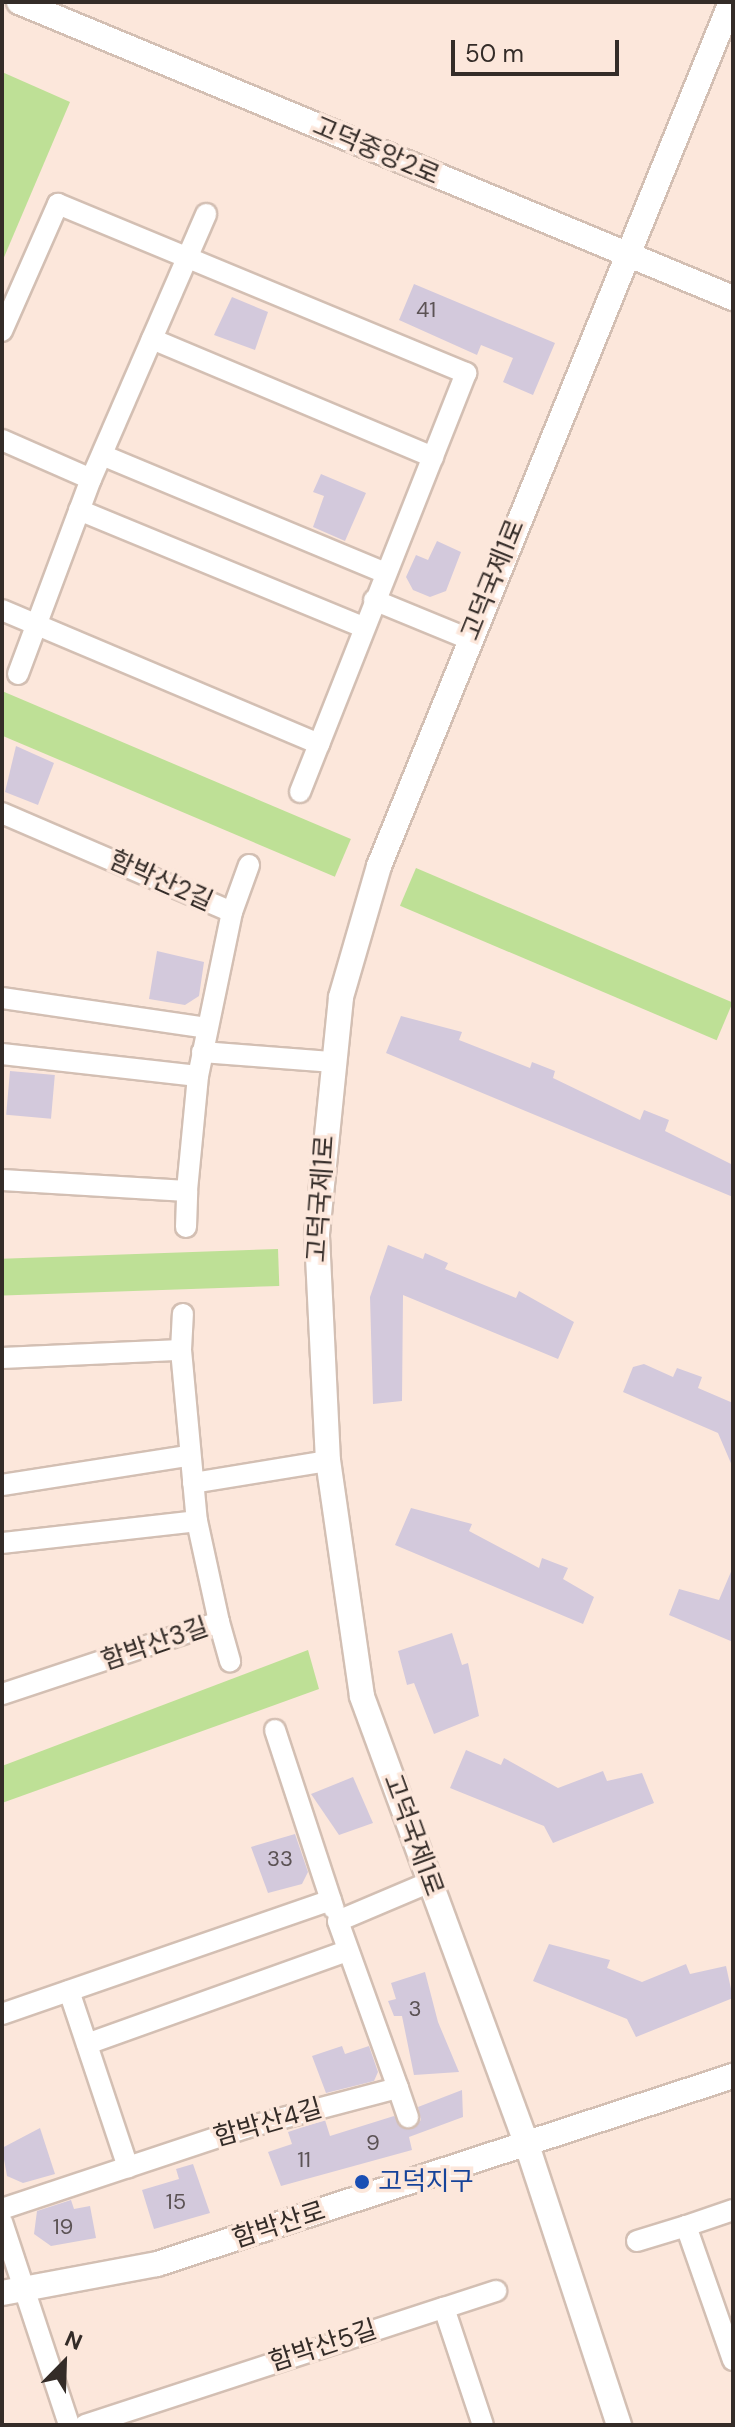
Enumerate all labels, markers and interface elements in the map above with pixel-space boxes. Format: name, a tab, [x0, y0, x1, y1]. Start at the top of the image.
scale bar	[455, 24, 623, 74]
text: 50 m	[465, 38, 524, 69]
street label: 고덕중앙2로	[308, 110, 444, 192]
house number: 41	[416, 297, 436, 323]
street label: 고덕국제1로	[455, 515, 531, 645]
street label: 함박산2길	[104, 844, 218, 918]
street label: 고덕국제1로	[301, 1134, 341, 1264]
street label: 함박산3길	[97, 1611, 213, 1677]
street label: 고덕국제1로	[377, 1770, 449, 1900]
house number: 33	[267, 1846, 293, 1872]
house number: 3	[408, 1996, 422, 2022]
street label: 함박산4길	[210, 2093, 326, 2153]
house number: 9	[366, 2130, 380, 2156]
house number: 11	[297, 2147, 311, 2173]
place label: 고덕지구	[378, 2166, 474, 2198]
marker: 고덕지구	[353, 2173, 371, 2191]
house number: 15	[166, 2189, 186, 2215]
street label: 함박산로	[229, 2195, 329, 2255]
house number: 19	[53, 2214, 73, 2240]
street label: 함박산5길	[265, 2314, 381, 2378]
north arrow	[24, 2323, 104, 2403]
text: N	[61, 2324, 87, 2357]

